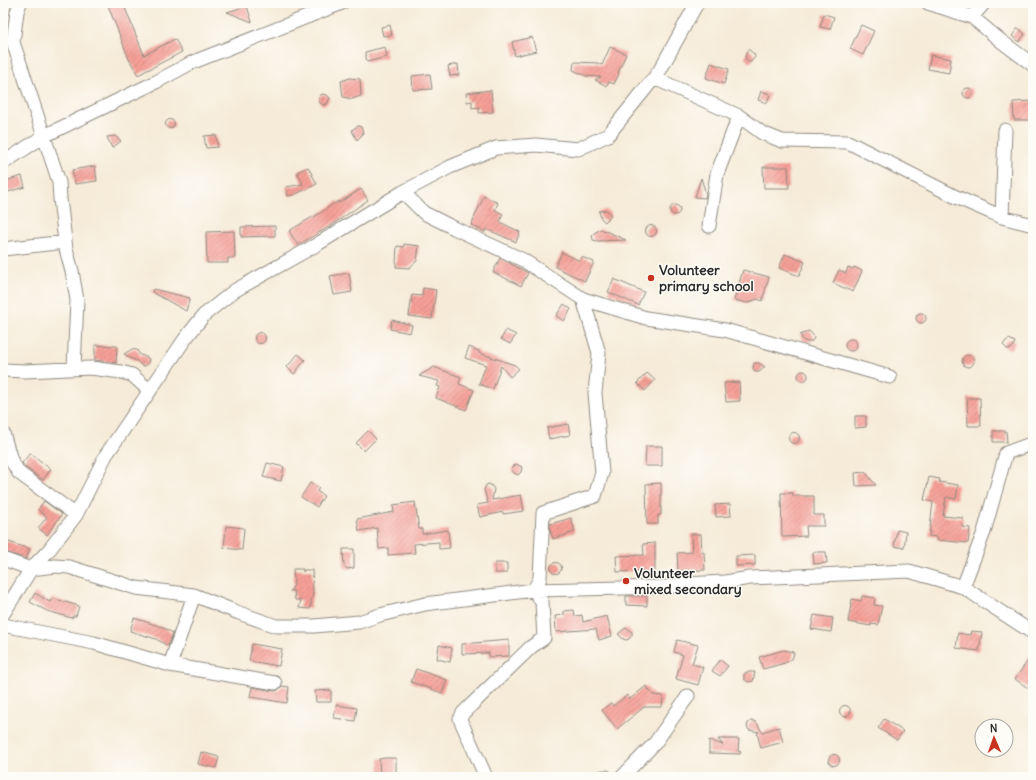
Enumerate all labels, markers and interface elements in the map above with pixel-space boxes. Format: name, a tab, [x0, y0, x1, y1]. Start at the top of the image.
place label: Volunteer primary school	[659, 261, 754, 295]
marker: Volunteer primary school	[646, 273, 656, 283]
place label: Volunteer mixed secondary	[634, 564, 742, 598]
marker: Volunteer mixed secondary	[621, 576, 631, 586]
north arrow	[974, 718, 1014, 758]
text: N	[990, 721, 998, 735]

